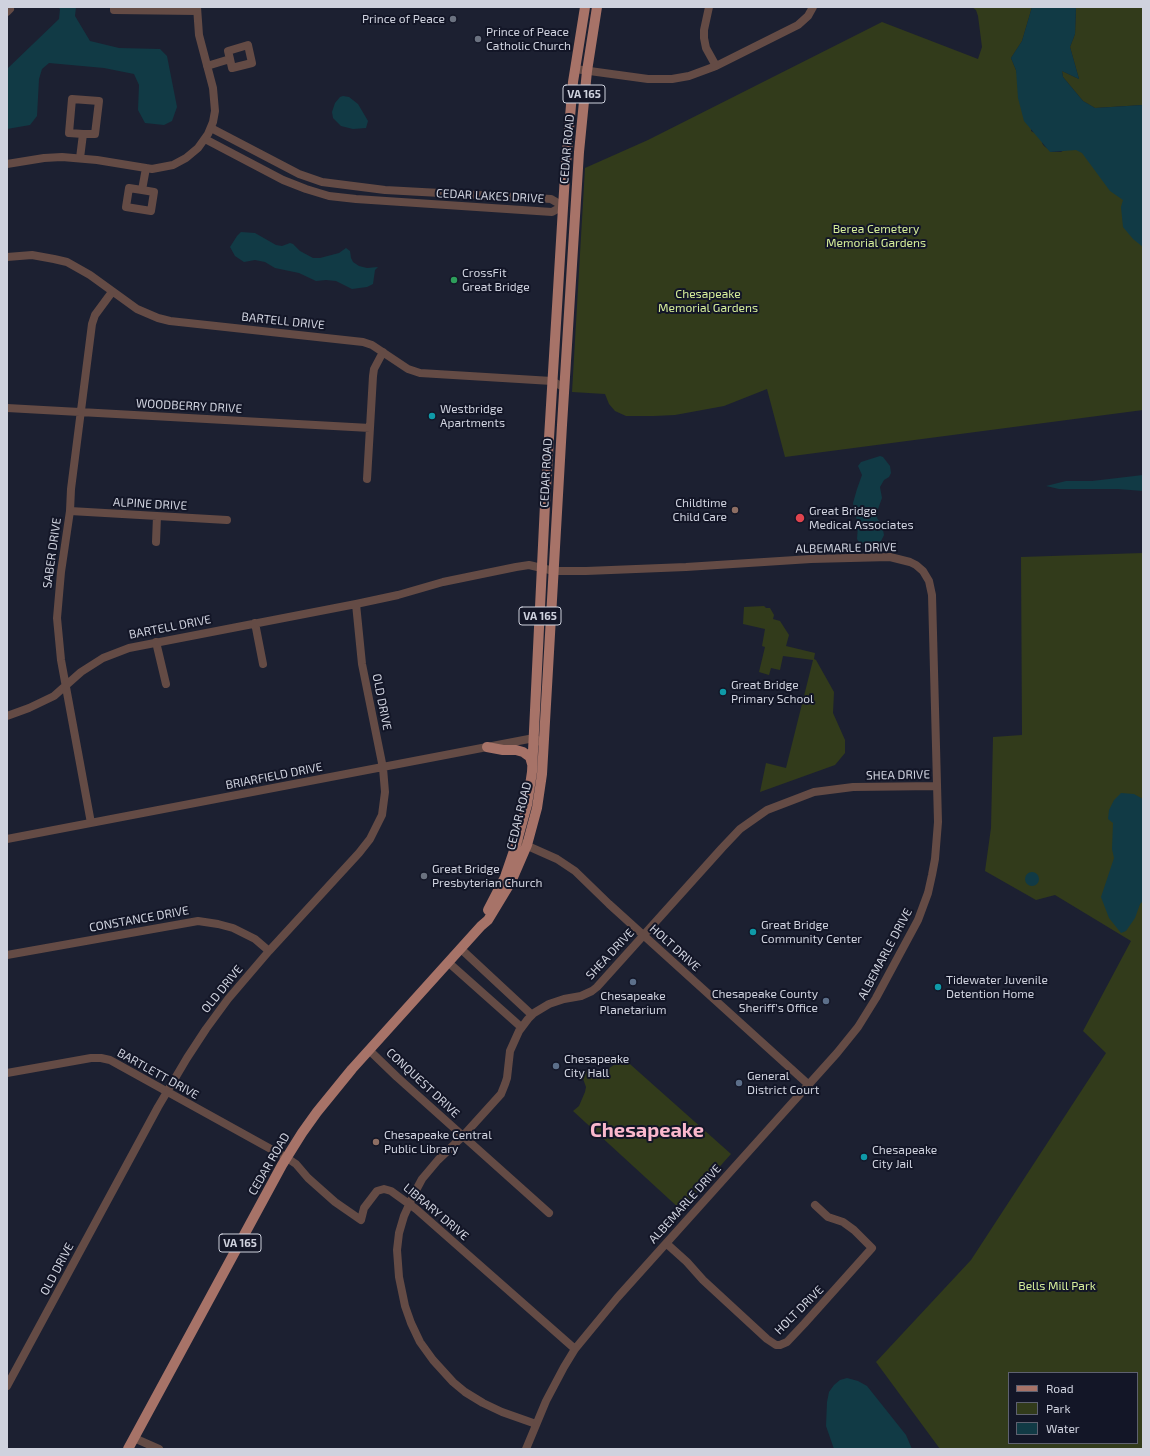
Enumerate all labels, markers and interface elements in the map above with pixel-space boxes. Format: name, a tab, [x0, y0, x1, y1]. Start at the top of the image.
place label: Prince of Peace	[362, 12, 445, 26]
marker: Prince of Peace	[448, 14, 458, 24]
place label: Prince of Peace Catholic Church	[486, 25, 571, 53]
marker: Prince of Peace Catholic Church	[473, 34, 483, 44]
road number: VA 165	[563, 85, 605, 103]
street label: CEDAR ROAD	[557, 114, 577, 184]
street label: CEDAR LAKES DRIVE	[436, 186, 544, 206]
park label: Berea Cemetery Memorial Gardens	[826, 222, 926, 250]
place label: CrossFit Great Bridge	[462, 266, 530, 294]
marker: CrossFit Great Bridge	[449, 275, 459, 285]
park label: Chesapeake Memorial Gardens	[658, 287, 758, 315]
street label: BARTELL DRIVE	[241, 309, 325, 333]
street label: WOODBERRY DRIVE	[136, 396, 242, 416]
place label: Westbridge Apartments	[440, 402, 505, 430]
marker: Westbridge Apartments	[427, 411, 437, 421]
street label: CEDAR ROAD	[537, 438, 555, 508]
street label: ALPINE DRIVE	[113, 495, 187, 513]
place label: Childtime Child Care	[673, 496, 727, 524]
place label: Great Bridge Medical Associates	[809, 504, 914, 532]
marker: Childtime Child Care	[730, 505, 740, 515]
marker: Great Bridge Medical Associates	[794, 512, 806, 524]
street label: SABER DRIVE	[40, 517, 64, 589]
street label: ALBEMARLE DRIVE	[795, 540, 897, 556]
road number: VA 165	[519, 607, 561, 625]
street label: BARTELL DRIVE	[128, 612, 212, 642]
street label: OLD DRIVE	[369, 672, 395, 732]
place label: Great Bridge Primary School	[731, 678, 814, 706]
marker: Great Bridge Primary School	[718, 687, 728, 697]
street label: BRIARFIELD DRIVE	[224, 760, 324, 792]
street label: SHEA DRIVE	[866, 767, 930, 783]
street label: CEDAR ROAD	[504, 780, 534, 852]
place label: Great Bridge Presbyterian Church	[432, 862, 543, 890]
marker: Great Bridge Presbyterian Church	[419, 871, 429, 881]
street label: CONSTANCE DRIVE	[88, 903, 190, 935]
street label: ALBEMARLE DRIVE	[855, 906, 915, 1002]
place label: Great Bridge Community Center	[761, 918, 862, 946]
street label: HOLT DRIVE	[647, 922, 703, 974]
street label: SHEA DRIVE	[583, 926, 637, 982]
marker: Great Bridge Community Center	[748, 927, 758, 937]
street label: OLD DRIVE	[198, 962, 246, 1016]
place label: Tidewater Juvenile Detention Home	[946, 973, 1048, 1001]
marker: Chesapeake Planetarium	[628, 977, 638, 987]
marker: Tidewater Juvenile Detention Home	[933, 982, 943, 992]
place label: Chesapeake County Sheriff's Office	[712, 987, 818, 1015]
place label: Chesapeake Planetarium	[600, 989, 666, 1017]
marker: Chesapeake County Sheriff's Office	[821, 996, 831, 1006]
street label: CONQUEST DRIVE	[383, 1045, 463, 1121]
street label: BARTLETT DRIVE	[115, 1046, 201, 1102]
place label: Chesapeake City Hall	[564, 1052, 629, 1080]
marker: Chesapeake City Hall	[551, 1061, 561, 1071]
place label: General District Court	[747, 1069, 819, 1097]
marker: General District Court	[734, 1078, 744, 1088]
district label: Chesapeake	[590, 1118, 704, 1142]
place label: Chesapeake Central Public Library	[384, 1128, 492, 1156]
street label: CEDAR ROAD	[245, 1130, 293, 1198]
marker: Chesapeake Central Public Library	[371, 1137, 381, 1147]
place label: Chesapeake City Jail	[872, 1143, 937, 1171]
marker: Chesapeake City Jail	[859, 1152, 869, 1162]
street label: ALBEMARLE DRIVE	[646, 1162, 724, 1246]
street label: LIBRARY DRIVE	[400, 1180, 472, 1244]
road number: VA 165	[219, 1234, 261, 1252]
street label: OLD DRIVE	[37, 1240, 77, 1298]
park label: Bells Mill Park	[1018, 1279, 1096, 1293]
street label: HOLT DRIVE	[772, 1283, 826, 1337]
legend	[1008, 1372, 1138, 1444]
text: Road	[1046, 1381, 1074, 1395]
text: Park	[1046, 1401, 1071, 1415]
text: Water	[1046, 1421, 1080, 1435]

